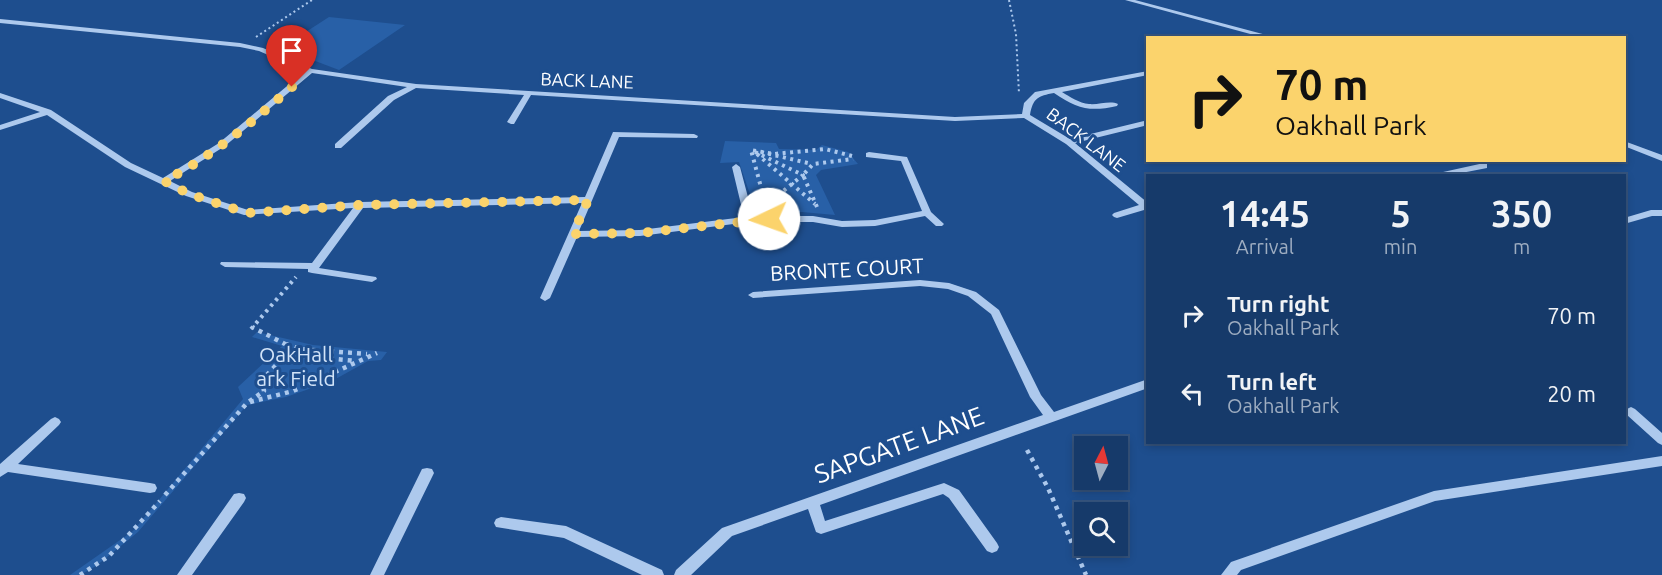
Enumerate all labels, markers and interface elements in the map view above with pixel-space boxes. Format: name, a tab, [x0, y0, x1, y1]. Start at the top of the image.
pin	[266, 25, 317, 87]
icon: arrive	[275, 34, 308, 67]
icon: right	[1176, 60, 1254, 138]
text: 70 m	[1275, 61, 1369, 108]
street label: BACK LANE	[540, 68, 634, 92]
street label: BACK LANE	[1043, 103, 1130, 175]
text: Oakhall Park	[1275, 110, 1427, 140]
position arrow	[737, 187, 801, 251]
text: 14:45	[1220, 193, 1310, 234]
text: 5	[1390, 193, 1411, 234]
text: 350	[1491, 193, 1552, 234]
text: Arrival	[1236, 235, 1294, 258]
text: min	[1384, 235, 1417, 258]
text: m	[1513, 235, 1530, 258]
street label: BRONTE COURT	[769, 253, 925, 285]
text: Turn right	[1227, 291, 1329, 316]
icon: right	[1176, 299, 1209, 332]
text: 70 m	[1547, 303, 1596, 328]
text: Oakhall Park	[1227, 316, 1339, 339]
park label: OakHall ark Field	[256, 342, 336, 390]
text: Turn left	[1227, 369, 1317, 394]
icon: left	[1176, 377, 1209, 410]
text: 20 m	[1547, 381, 1596, 406]
text: Oakhall Park	[1227, 394, 1339, 417]
street label: SAPGATE LANE	[810, 400, 987, 489]
north arrow	[1074, 436, 1128, 490]
map controls	[1074, 436, 1128, 556]
button: search	[1074, 502, 1128, 556]

